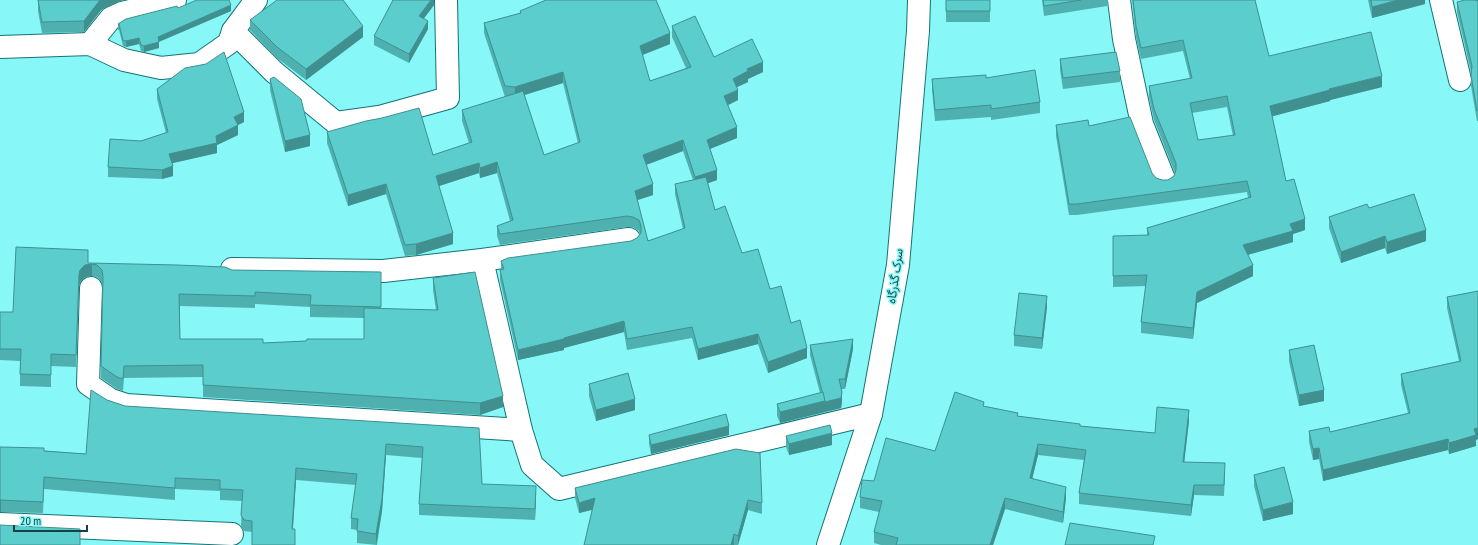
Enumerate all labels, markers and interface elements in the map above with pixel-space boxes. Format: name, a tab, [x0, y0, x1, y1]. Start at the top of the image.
street label: سرک گذرگاه	[883, 248, 906, 304]
scale bar	[14, 507, 87, 533]
text: 20 m	[20, 513, 41, 528]

